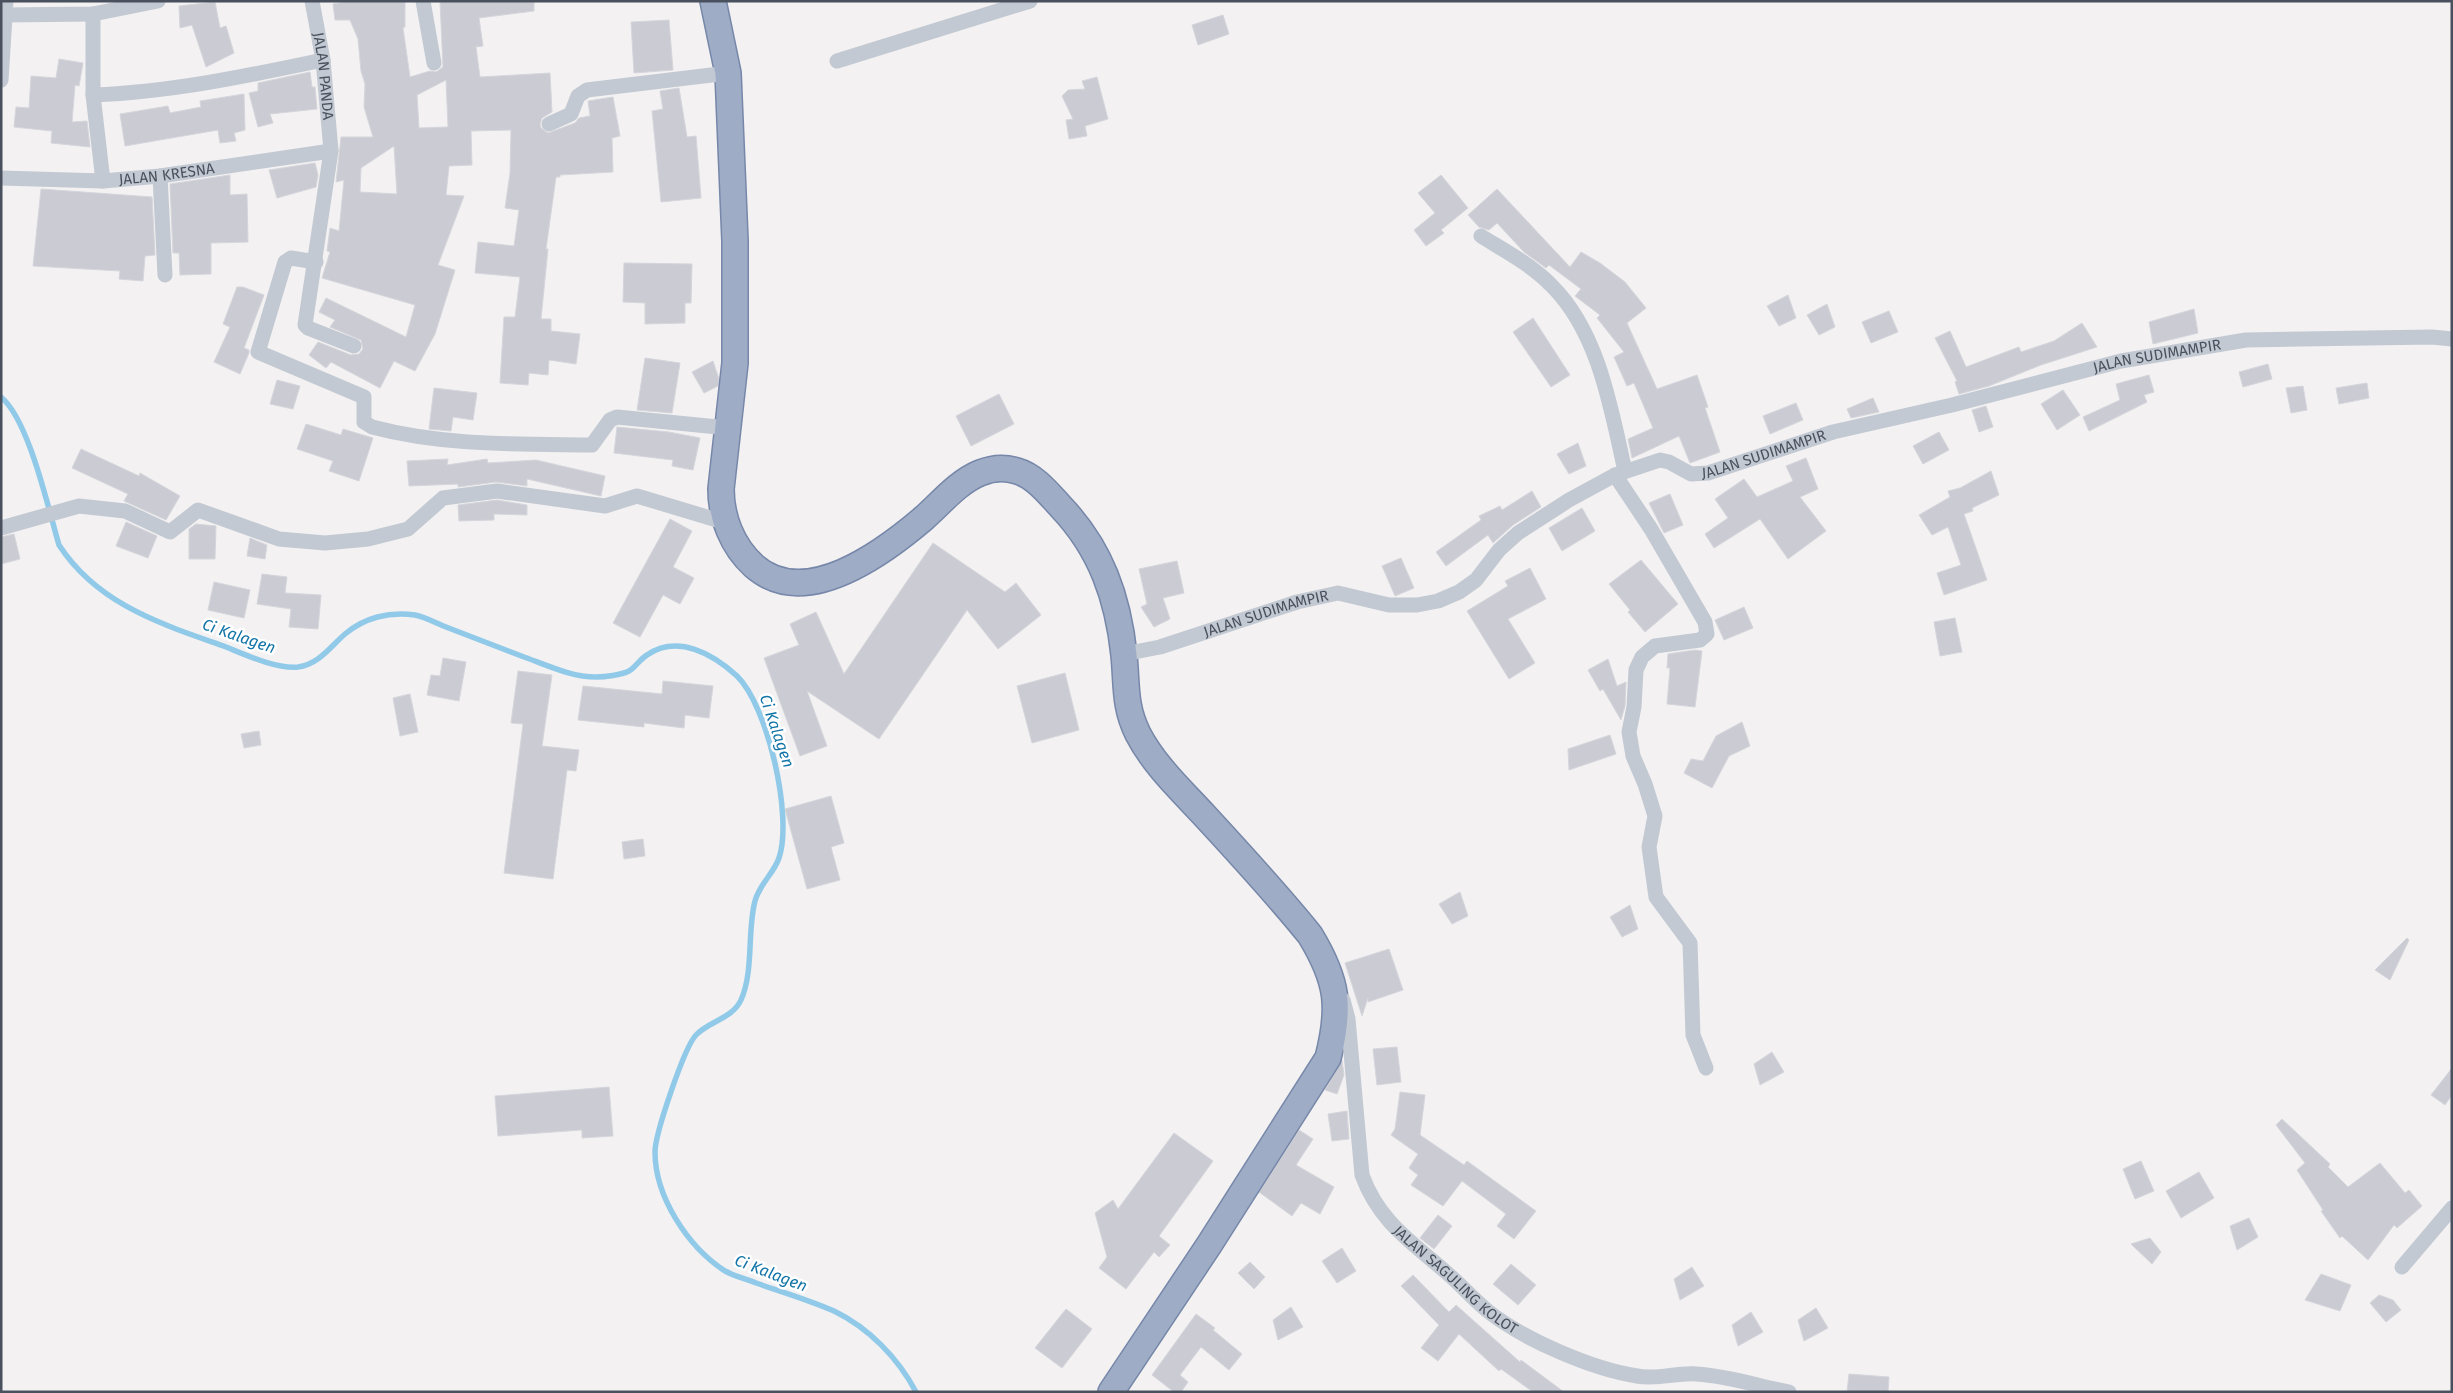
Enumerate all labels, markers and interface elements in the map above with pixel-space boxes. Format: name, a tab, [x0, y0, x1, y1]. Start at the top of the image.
street label: JALAN PANDA	[309, 31, 337, 121]
street label: JALAN KRESNA	[118, 159, 216, 189]
street label: JALAN SUDIMAMPIR	[2091, 335, 2222, 377]
street label: JALAN SUDIMAMPIR	[1701, 426, 1828, 482]
street label: JALAN SUDIMAMPIR	[1201, 586, 1330, 641]
water label: Ci Kalagen	[200, 615, 278, 657]
water label: Ci Kalagen	[756, 692, 798, 770]
street label: JALAN SAGULING KOLOT	[1389, 1222, 1521, 1338]
water label: Ci Kalagen	[732, 1250, 810, 1296]

